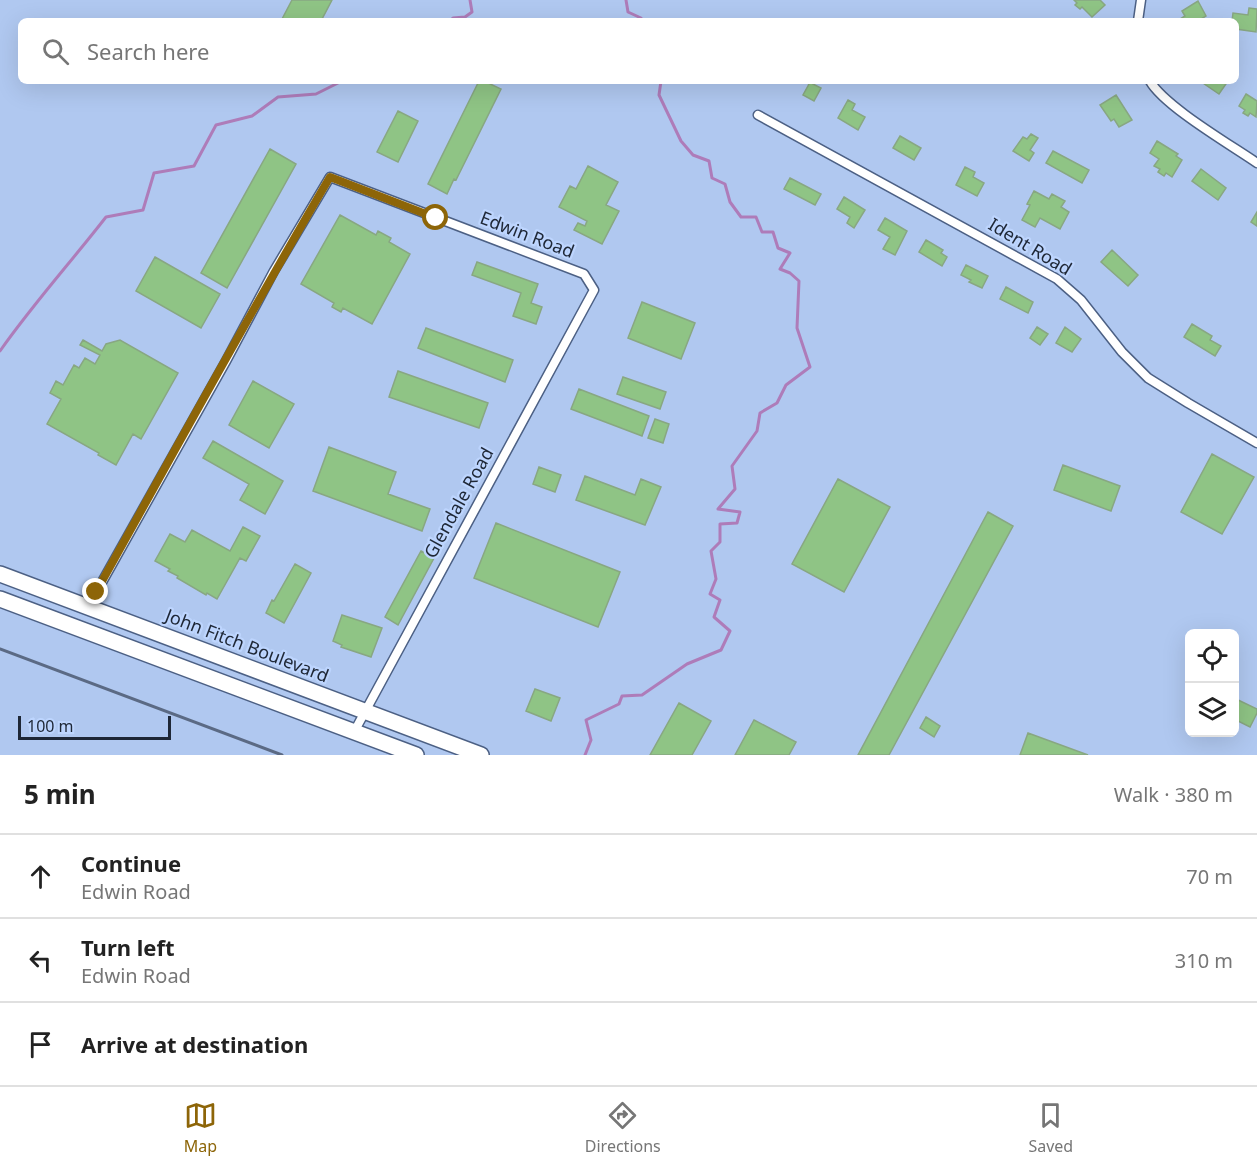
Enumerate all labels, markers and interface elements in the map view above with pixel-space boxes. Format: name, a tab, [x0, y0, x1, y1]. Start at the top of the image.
search box	[18, 18, 1239, 84]
icon: search	[39, 35, 72, 68]
text: Search here	[87, 36, 209, 66]
route start	[422, 204, 448, 230]
street label: Edwin Road	[477, 205, 578, 263]
street label: Ident Road	[985, 212, 1077, 280]
street label: Glendale Road	[418, 443, 498, 562]
route end	[82, 578, 108, 604]
street label: John Fitch Boulevard	[160, 602, 333, 687]
map controls	[1185, 629, 1239, 737]
button: locate	[1185, 629, 1239, 683]
button: layers	[1185, 683, 1239, 737]
scale bar	[18, 713, 171, 740]
text: 100 m	[27, 715, 74, 737]
text: 5 min	[24, 776, 96, 812]
text: Walk · 380 m	[1114, 781, 1233, 808]
text: Continue	[81, 848, 181, 878]
icon: ahead	[24, 860, 57, 893]
text: 70 m	[1186, 863, 1233, 890]
text: Edwin Road	[81, 878, 191, 905]
text: Turn left	[81, 932, 175, 962]
icon: left	[24, 944, 57, 977]
text: 310 m	[1175, 947, 1233, 974]
text: Edwin Road	[81, 962, 191, 989]
icon: arrive	[24, 1028, 57, 1061]
text: Arrive at destination	[81, 1029, 308, 1059]
tab: Map	[184, 1099, 217, 1157]
tab: Directions	[585, 1099, 661, 1157]
tab: Saved	[1028, 1099, 1073, 1157]

